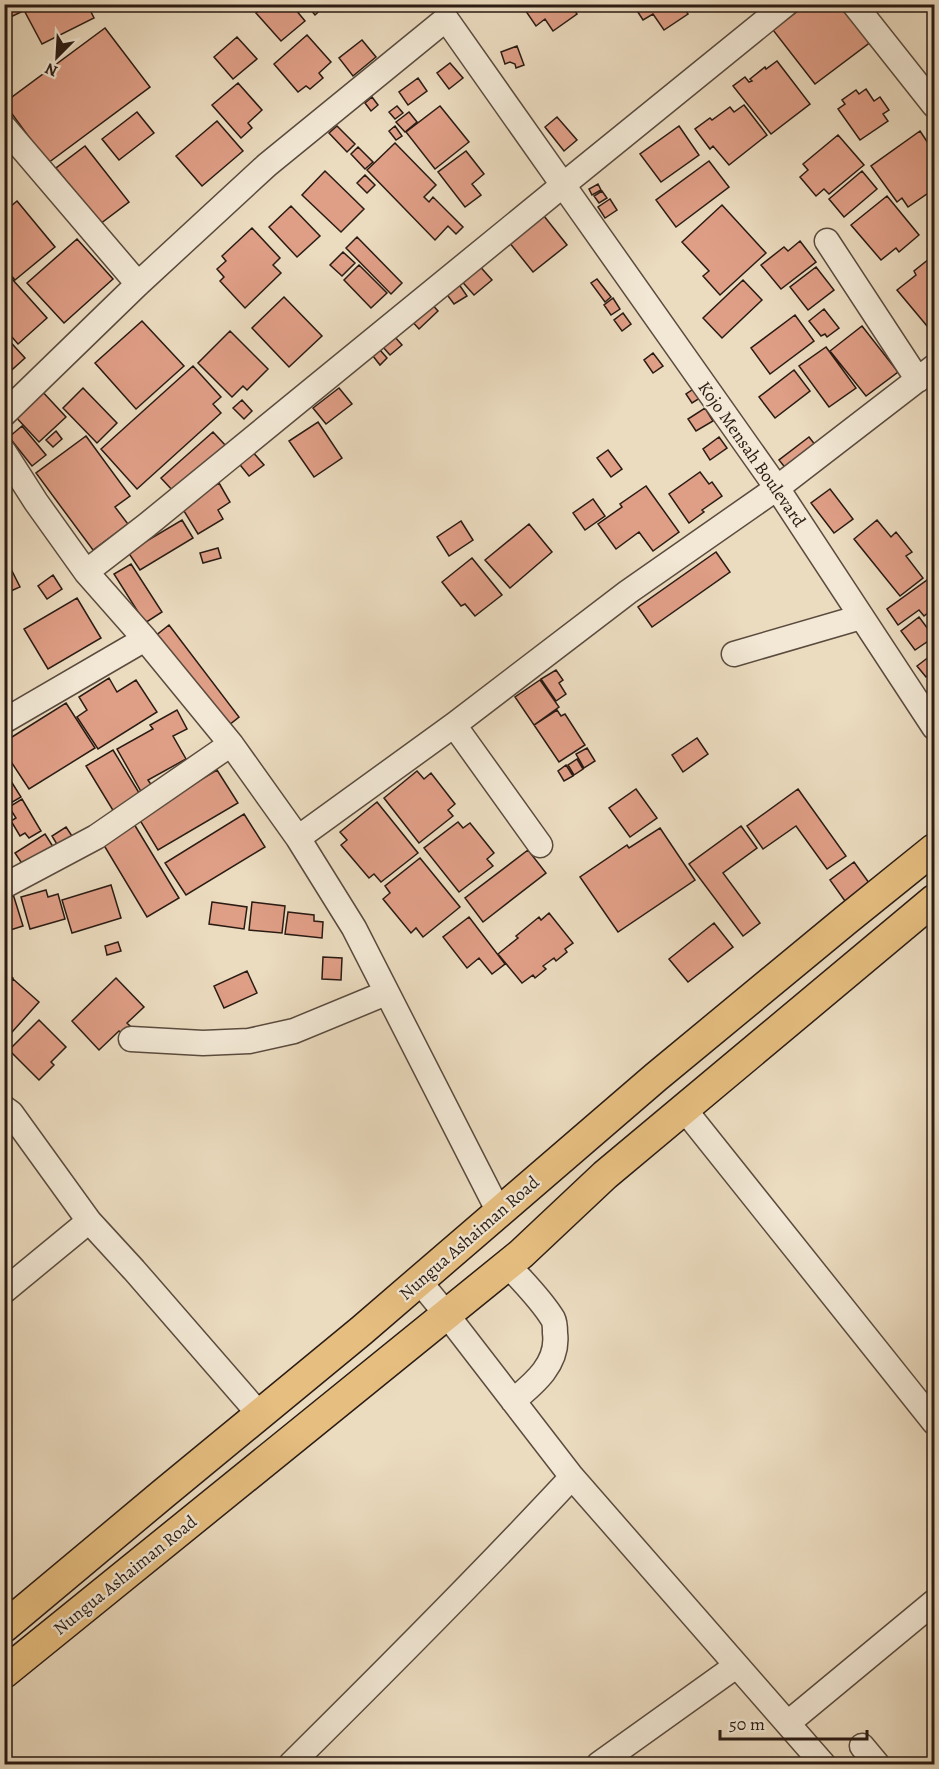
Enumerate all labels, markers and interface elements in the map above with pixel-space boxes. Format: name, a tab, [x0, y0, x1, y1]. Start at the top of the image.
north arrow	[27, 27, 87, 87]
text: N	[41, 57, 61, 82]
street label: Kojo Mensah Boulevard	[693, 376, 812, 532]
street label: Nungua Ashaiman Road	[394, 1170, 544, 1306]
street label: Nungua Ashaiman Road	[48, 1509, 202, 1640]
scale bar	[720, 1703, 867, 1741]
text: 50 m	[729, 1712, 765, 1736]

